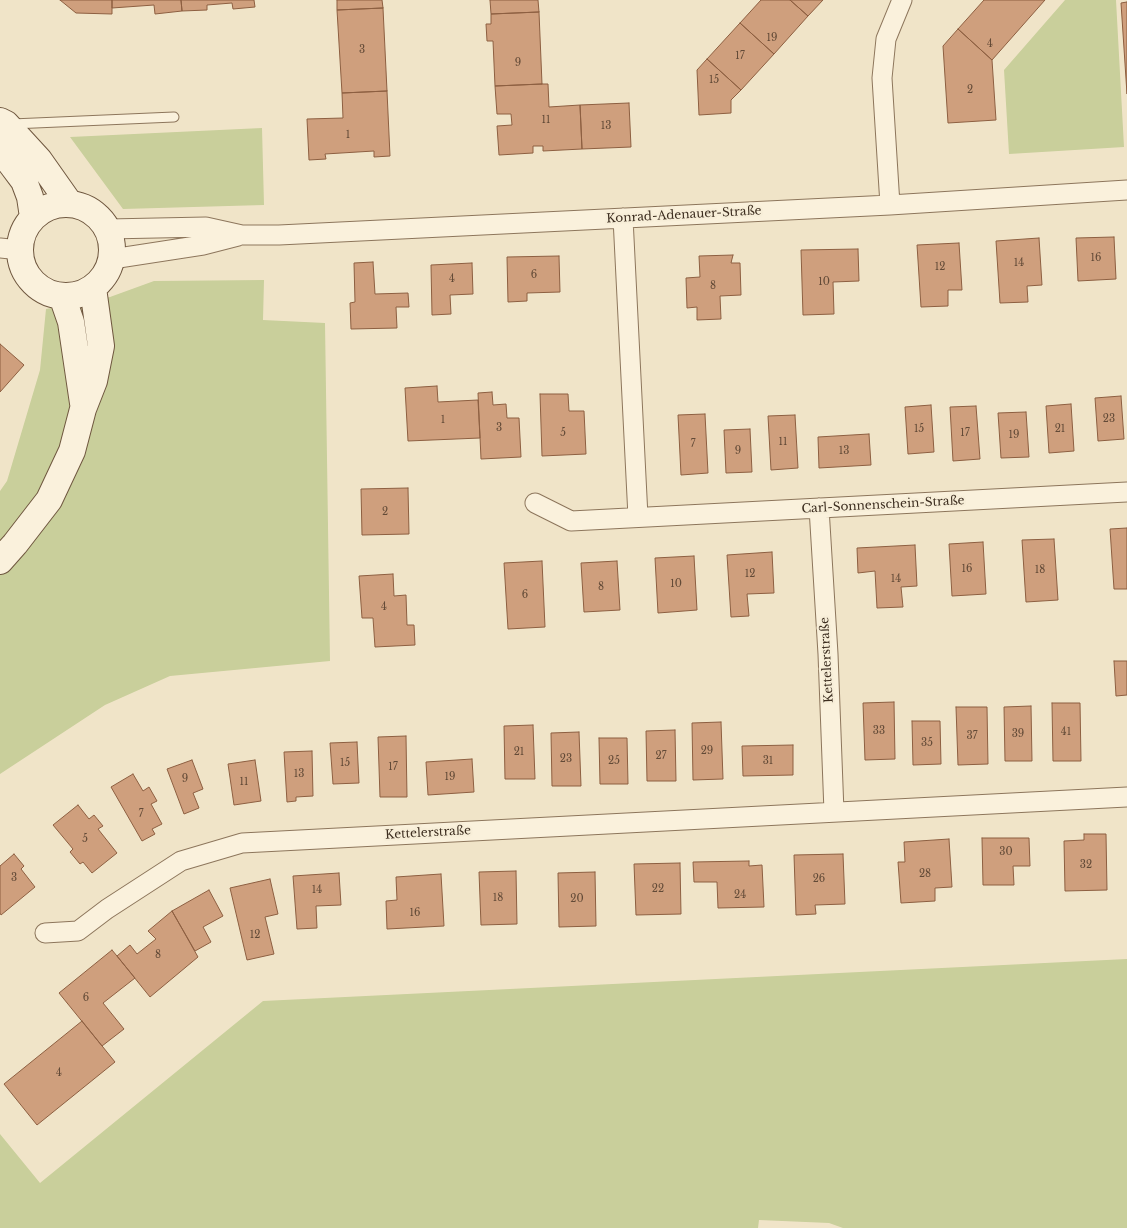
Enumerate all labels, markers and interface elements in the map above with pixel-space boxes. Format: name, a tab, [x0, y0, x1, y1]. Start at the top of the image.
house number: 19	[767, 32, 777, 44]
house number: 4	[987, 38, 993, 50]
house number: 3	[359, 44, 365, 56]
house number: 17	[735, 50, 745, 62]
house number: 9	[515, 57, 521, 69]
house number: 15	[709, 74, 719, 86]
house number: 2	[967, 84, 973, 96]
house number: 11	[542, 114, 550, 126]
house number: 13	[601, 120, 611, 132]
house number: 1	[346, 129, 350, 141]
street label: Konrad-Adenauer-Straße	[606, 204, 762, 226]
house number: 16	[1091, 252, 1101, 264]
house number: 14	[1014, 257, 1024, 269]
house number: 12	[935, 261, 945, 273]
house number: 6	[531, 269, 537, 281]
house number: 4	[449, 273, 455, 285]
house number: 10	[818, 276, 830, 288]
house number: 8	[710, 280, 716, 292]
house number: 23	[1103, 413, 1115, 425]
house number: 1	[441, 414, 445, 426]
house number: 3	[496, 422, 502, 434]
house number: 15	[914, 423, 924, 435]
house number: 21	[1055, 423, 1065, 435]
house number: 5	[560, 427, 566, 439]
house number: 17	[960, 427, 970, 439]
house number: 19	[1009, 429, 1019, 441]
house number: 11	[779, 436, 787, 448]
house number: 7	[690, 438, 696, 450]
house number: 9	[735, 445, 741, 457]
house number: 13	[839, 445, 849, 457]
street label: Carl-Sonnenschein-Straße	[801, 494, 965, 516]
house number: 2	[382, 506, 388, 518]
house number: 16	[962, 563, 972, 575]
house number: 18	[1035, 564, 1045, 576]
house number: 12	[745, 568, 755, 580]
house number: 14	[891, 573, 901, 585]
house number: 10	[670, 578, 682, 590]
house number: 8	[598, 581, 604, 593]
house number: 6	[522, 589, 528, 601]
house number: 4	[381, 601, 387, 613]
street label: Kettelerstraße	[818, 617, 836, 703]
house number: 33	[873, 725, 885, 737]
house number: 41	[1061, 726, 1071, 738]
house number: 39	[1012, 728, 1024, 740]
house number: 37	[966, 730, 978, 742]
house number: 35	[921, 737, 933, 749]
house number: 29	[701, 745, 713, 757]
house number: 21	[514, 746, 524, 758]
house number: 27	[655, 750, 667, 762]
house number: 23	[560, 753, 572, 765]
house number: 25	[608, 755, 620, 767]
house number: 31	[763, 755, 773, 767]
house number: 15	[340, 757, 350, 769]
house number: 17	[388, 761, 398, 773]
house number: 13	[294, 768, 304, 780]
house number: 19	[445, 771, 455, 783]
house number: 9	[182, 773, 188, 785]
house number: 11	[240, 776, 248, 788]
house number: 7	[138, 808, 144, 820]
street label: Kettelerstraße	[385, 824, 471, 842]
house number: 5	[82, 833, 88, 845]
house number: 30	[999, 846, 1013, 858]
house number: 32	[1080, 859, 1092, 871]
house number: 28	[919, 868, 931, 880]
house number: 3	[11, 872, 17, 884]
house number: 26	[813, 873, 825, 885]
house number: 22	[652, 883, 664, 895]
house number: 14	[312, 884, 322, 896]
house number: 24	[734, 889, 746, 901]
house number: 18	[493, 892, 503, 904]
house number: 20	[570, 893, 584, 905]
house number: 16	[410, 907, 420, 919]
house number: 12	[250, 929, 260, 941]
house number: 8	[155, 949, 161, 961]
house number: 6	[83, 992, 89, 1004]
house number: 4	[56, 1067, 62, 1079]

